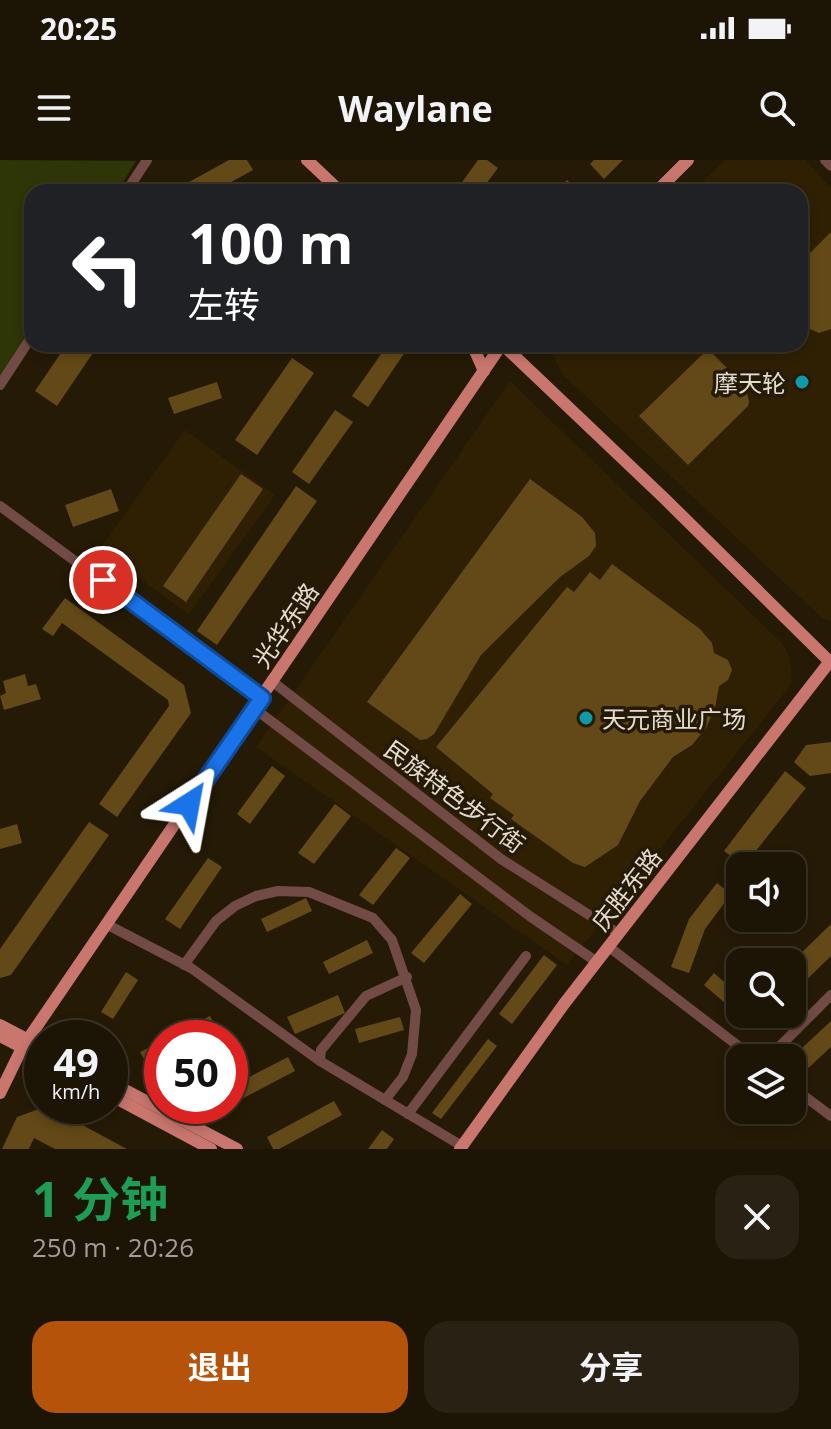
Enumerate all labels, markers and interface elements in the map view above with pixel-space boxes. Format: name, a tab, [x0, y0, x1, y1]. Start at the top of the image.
text: 20:25	[40, 8, 117, 49]
text: Waylane	[338, 84, 493, 133]
icon: menu	[32, 86, 76, 130]
icon: search	[755, 86, 799, 130]
text: 100 m	[188, 204, 354, 280]
icon: left	[56, 216, 160, 320]
text: 左转	[188, 280, 260, 329]
place label: 摩天轮	[714, 366, 786, 399]
marker: 摩天轮	[793, 373, 811, 391]
pin	[69, 546, 137, 614]
icon: arrive	[81, 558, 125, 602]
street label: 光华东路	[244, 576, 326, 674]
place label: 天元商业广场	[602, 702, 746, 735]
marker: 天元商业广场	[577, 709, 595, 727]
street label: 民族特色步行街	[378, 732, 532, 860]
position arrow	[147, 762, 231, 846]
street label: 庆胜东路	[583, 841, 669, 937]
map controls	[726, 852, 806, 1124]
button: sound	[726, 852, 806, 932]
button: search	[726, 948, 806, 1028]
speed limit sign: 50	[144, 1020, 248, 1124]
text: 49	[53, 1034, 99, 1089]
button: layers	[726, 1044, 806, 1124]
text: km/h	[52, 1078, 100, 1105]
text: 1 分钟	[32, 1166, 168, 1231]
button: close	[715, 1175, 799, 1259]
text: 250 m · 20:26	[32, 1229, 194, 1265]
button: 退出	[32, 1321, 408, 1413]
button: 分享	[424, 1321, 799, 1413]

